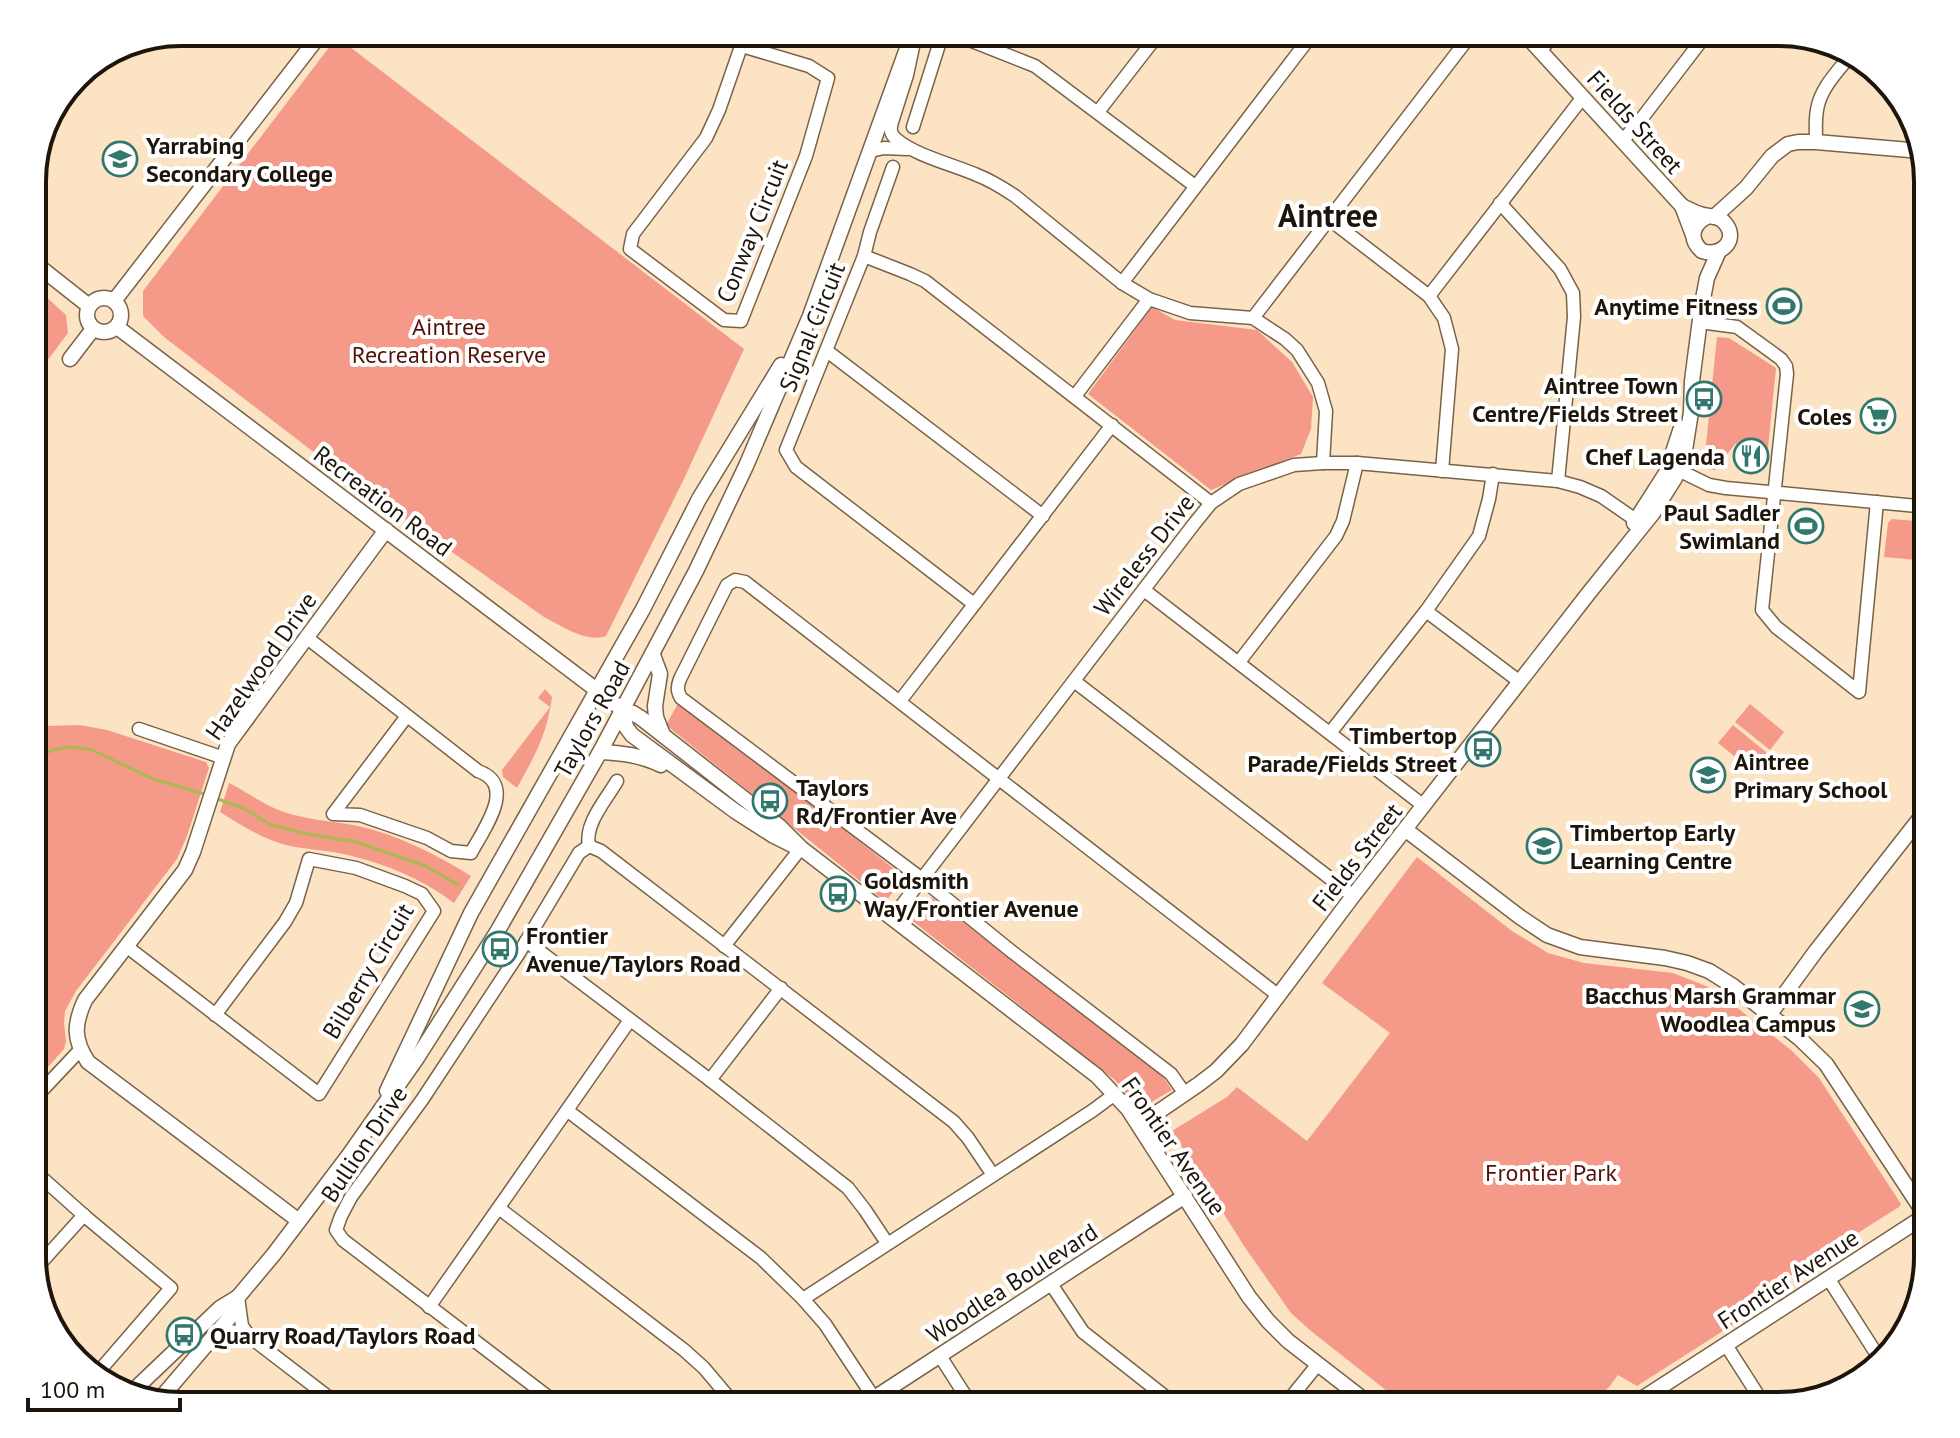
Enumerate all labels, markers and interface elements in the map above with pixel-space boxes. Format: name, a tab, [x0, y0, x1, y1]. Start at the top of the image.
street label: Fields Street	[1580, 64, 1690, 180]
place label: Yarrabing Secondary College	[145, 130, 333, 189]
school or university icon: Yarrabing Secondary College	[101, 140, 139, 178]
street label: Conway Circuit	[709, 155, 795, 307]
district label: Aintree	[1278, 194, 1378, 236]
street label: Signal Circuit	[772, 258, 852, 396]
sports icon: Anytime Fitness	[1765, 287, 1803, 325]
place label: Anytime Fitness	[1594, 291, 1758, 322]
park label: Aintree Recreation Reserve	[352, 311, 546, 370]
place label: Aintree Town Centre/Fields Street	[1472, 370, 1679, 429]
bus stop icon: Aintree Town Centre/Fields Street	[1685, 380, 1723, 418]
supermarket icon: Coles	[1859, 397, 1897, 435]
place label: Coles	[1797, 401, 1852, 432]
restaurant icon: Chef Lagenda	[1732, 437, 1770, 475]
street label: Recreation Road	[307, 439, 459, 563]
place label: Chef Lagenda	[1585, 441, 1725, 472]
street label: Wireless Drive	[1087, 488, 1201, 622]
place label: Paul Sadler Swimland	[1664, 497, 1781, 556]
sports icon: Paul Sadler Swimland	[1787, 507, 1825, 545]
street label: Hazelwood Drive	[198, 586, 324, 746]
street label: Taylors Road	[547, 655, 637, 783]
place label: Timbertop Parade/Fields Street	[1248, 720, 1458, 779]
bus stop icon: Timbertop Parade/Fields Street	[1464, 730, 1502, 768]
place label: Aintree Primary School	[1734, 746, 1888, 805]
school or university icon: Aintree Primary School	[1689, 756, 1727, 794]
place label: Taylors Rd/Frontier Ave	[796, 772, 957, 831]
bus stop icon: Taylors Rd/Frontier Ave	[751, 782, 789, 820]
street label: Fields Street	[1305, 797, 1409, 917]
place label: Timbertop Early Learning Centre	[1570, 817, 1736, 876]
school or university icon: Timbertop Early Learning Centre	[1525, 827, 1563, 865]
place label: Goldsmith Way/Frontier Avenue	[864, 865, 1079, 924]
bus stop icon: Goldsmith Way/Frontier Avenue	[819, 875, 857, 913]
street label: Bilberry Circuit	[315, 898, 421, 1044]
place label: Frontier Avenue/Taylors Road	[526, 920, 741, 979]
bus stop icon: Frontier Avenue/Taylors Road	[481, 930, 519, 968]
place label: Bacchus Marsh Grammar Woodlea Campus	[1585, 980, 1837, 1039]
school or university icon: Bacchus Marsh Grammar Woodlea Campus	[1843, 990, 1881, 1028]
street label: Frontier Avenue	[1115, 1071, 1233, 1221]
street label: Bullion Drive	[314, 1080, 414, 1208]
park label: Frontier Park	[1485, 1157, 1618, 1188]
street label: Woodlea Boulevard	[921, 1216, 1103, 1350]
street label: Frontier Avenue	[1712, 1222, 1864, 1336]
bus stop icon: Quarry Road/Taylors Road	[165, 1316, 203, 1354]
place label: Quarry Road/Taylors Road	[210, 1320, 475, 1351]
scale bar	[28, 1362, 180, 1412]
text: 100 m	[40, 1374, 105, 1405]

